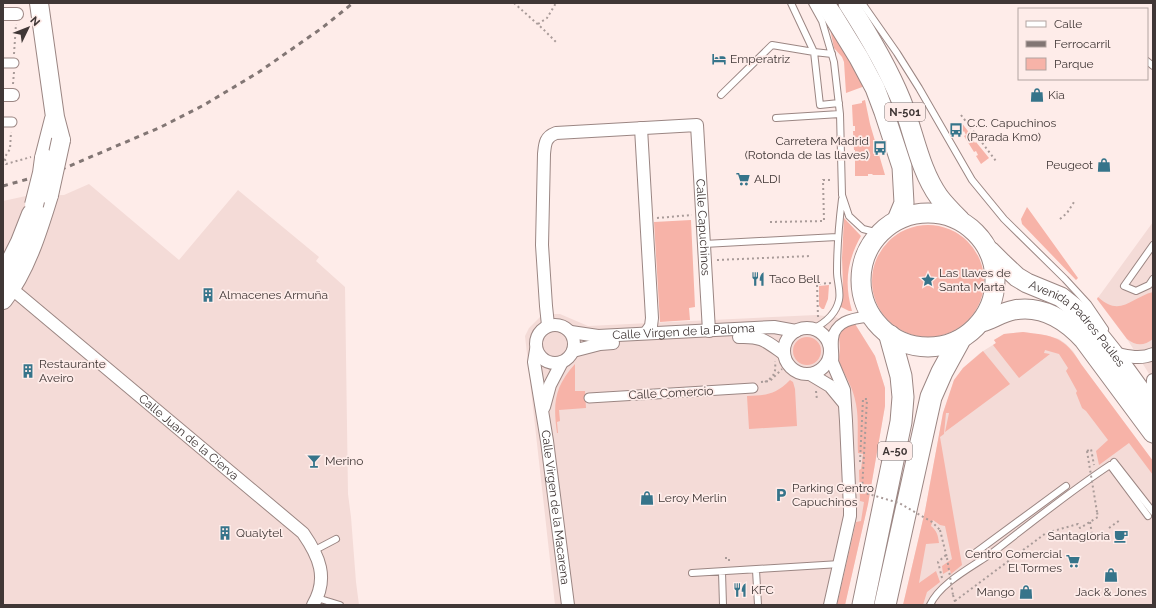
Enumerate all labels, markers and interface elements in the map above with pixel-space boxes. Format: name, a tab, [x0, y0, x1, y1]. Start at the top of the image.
north arrow	[8, 8, 48, 48]
legend	[1018, 8, 1148, 80]
text: N	[27, 14, 43, 29]
text: Calle	[1054, 17, 1082, 31]
text: Ferrocarril	[1054, 37, 1111, 51]
hotel icon: Emperatriz	[711, 51, 727, 67]
place label: Emperatriz	[730, 52, 790, 66]
text: Parque	[1054, 57, 1094, 71]
shop icon: Kia	[1029, 87, 1045, 103]
place label: Kia	[1048, 88, 1065, 102]
road number: N-501	[885, 103, 925, 121]
place label: C.C. Capuchinos (Parada Km0)	[967, 116, 1057, 144]
bus stop icon: C.C. Capuchinos (Parada Km0)	[948, 122, 964, 138]
place label: Carretera Madrid (Rotonda de las llaves)	[745, 134, 869, 162]
bus stop icon: Carretera Madrid (Rotonda de las llaves)	[872, 140, 888, 156]
shop icon: Peugeot	[1096, 157, 1112, 173]
place label: Peugeot	[1046, 158, 1093, 172]
supermarket icon: ALDI	[735, 171, 751, 187]
place label: ALDI	[754, 172, 781, 186]
street label: Calle Capuchinos	[693, 178, 713, 276]
place label: Las llaves de Santa Marta	[939, 266, 1011, 294]
restaurant icon: Taco Bell	[750, 271, 766, 287]
place label: Taco Bell	[769, 272, 821, 286]
place icon: Las llaves de Santa Marta	[920, 272, 936, 288]
street label: Avenida Padres Paúles	[1027, 278, 1128, 370]
building icon: Almacenes Armuña	[200, 287, 216, 303]
place label: Almacenes Armuña	[219, 288, 328, 302]
street label: Calle Virgen de la Paloma	[612, 321, 755, 342]
place label: Restaurante Aveiro	[39, 357, 106, 385]
building icon: Restaurante Aveiro	[20, 363, 36, 379]
street label: Calle Comercio	[628, 384, 714, 402]
street label: Calle Juan de la Cierva	[136, 391, 241, 483]
street label: Calle Virgen de la Macarena	[538, 429, 572, 585]
road number: A-50	[878, 442, 912, 460]
bar icon: Merino	[306, 453, 322, 469]
place label: Merino	[325, 454, 363, 468]
place label: Parking Centro Capuchinos	[792, 481, 874, 509]
parking icon: Parking Centro Capuchinos	[773, 487, 789, 503]
shop icon: Leroy Merlin	[639, 490, 655, 506]
place label: Leroy Merlin	[658, 491, 727, 505]
building icon: Qualytel	[217, 525, 233, 541]
place label: Qualytel	[236, 526, 283, 540]
cafe icon: Santagloria	[1113, 528, 1129, 544]
place label: Santagloria	[1047, 529, 1110, 543]
place label: Centro Comercial El Tormes	[965, 547, 1063, 575]
supermarket icon: Centro Comercial El Tormes	[1065, 553, 1081, 569]
shop icon: Jack & Jones	[1103, 567, 1119, 583]
restaurant icon: KFC	[732, 582, 748, 598]
place label: KFC	[751, 583, 774, 597]
shop icon: Mango	[1018, 584, 1034, 600]
place label: Mango	[976, 585, 1015, 599]
place label: Jack & Jones	[1075, 585, 1147, 599]

